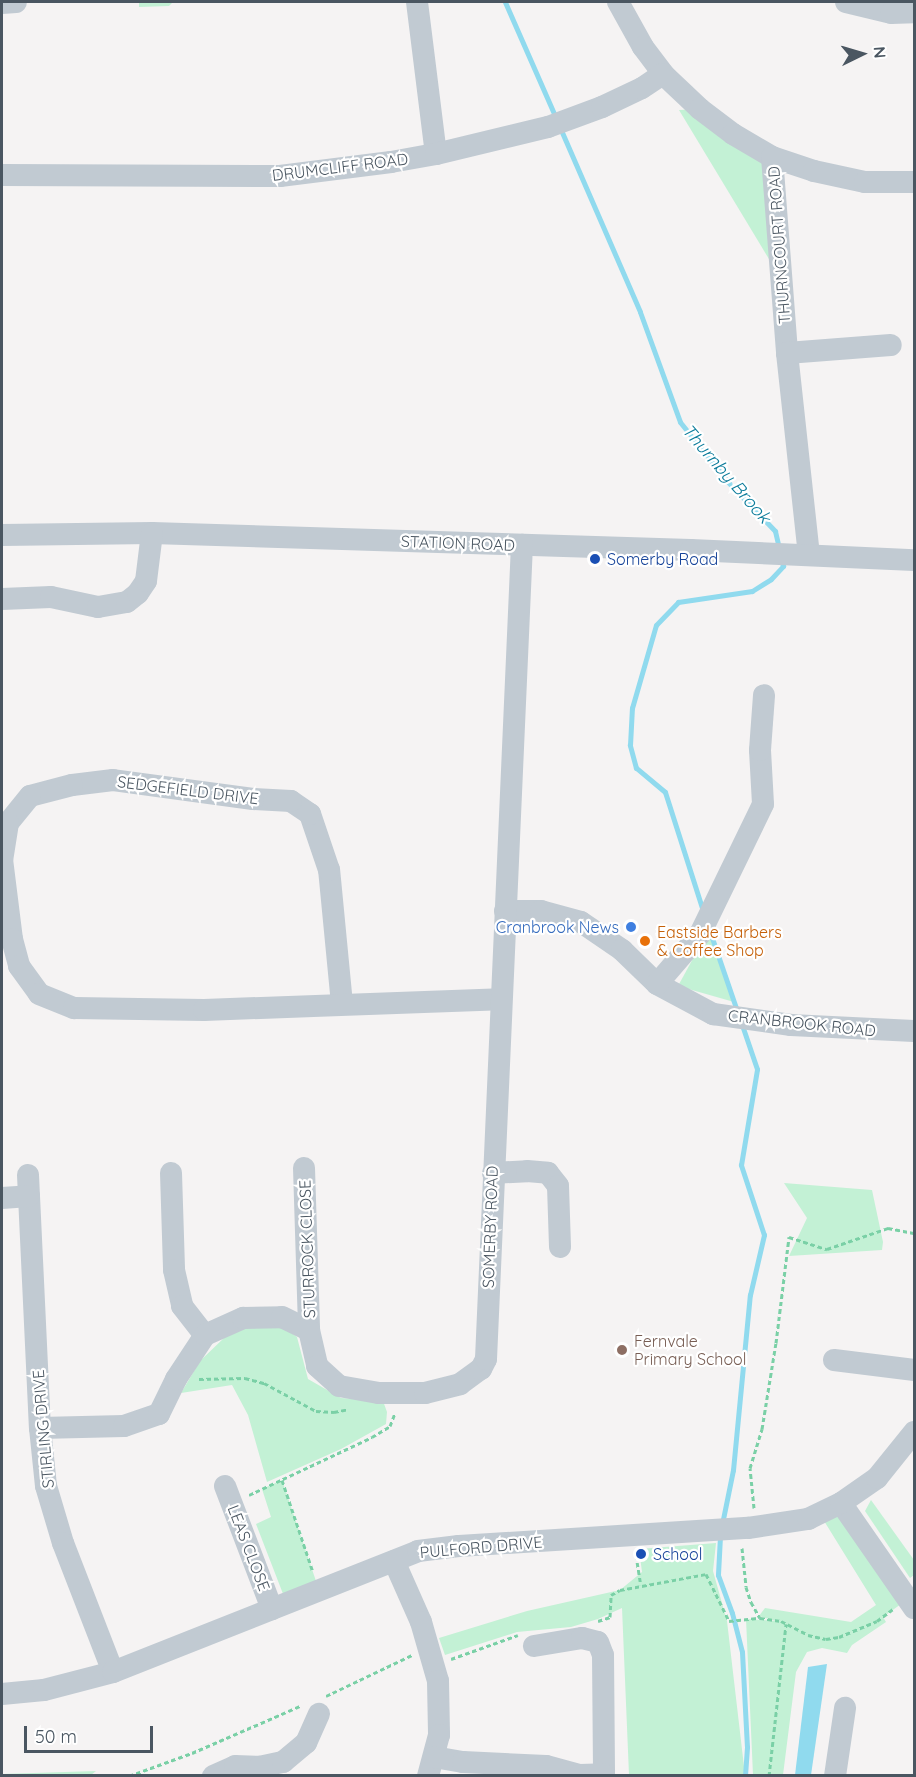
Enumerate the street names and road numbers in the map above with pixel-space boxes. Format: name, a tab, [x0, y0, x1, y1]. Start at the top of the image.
street label: DRUMCLIFF ROAD	[271, 149, 409, 185]
street label: THURNCOURT ROAD	[764, 165, 794, 325]
street label: STATION ROAD	[401, 531, 515, 555]
street label: SEDGEFIELD DRIVE	[116, 772, 260, 808]
street label: CRANBROOK ROAD	[727, 1006, 877, 1040]
street label: SOMERBY ROAD	[478, 1166, 502, 1288]
street label: STURROCK CLOSE	[295, 1180, 319, 1318]
street label: STIRLING DRIVE	[28, 1369, 58, 1489]
street label: LEAS CLOSE	[224, 1502, 274, 1594]
street label: PULFORD DRIVE	[419, 1532, 543, 1562]

